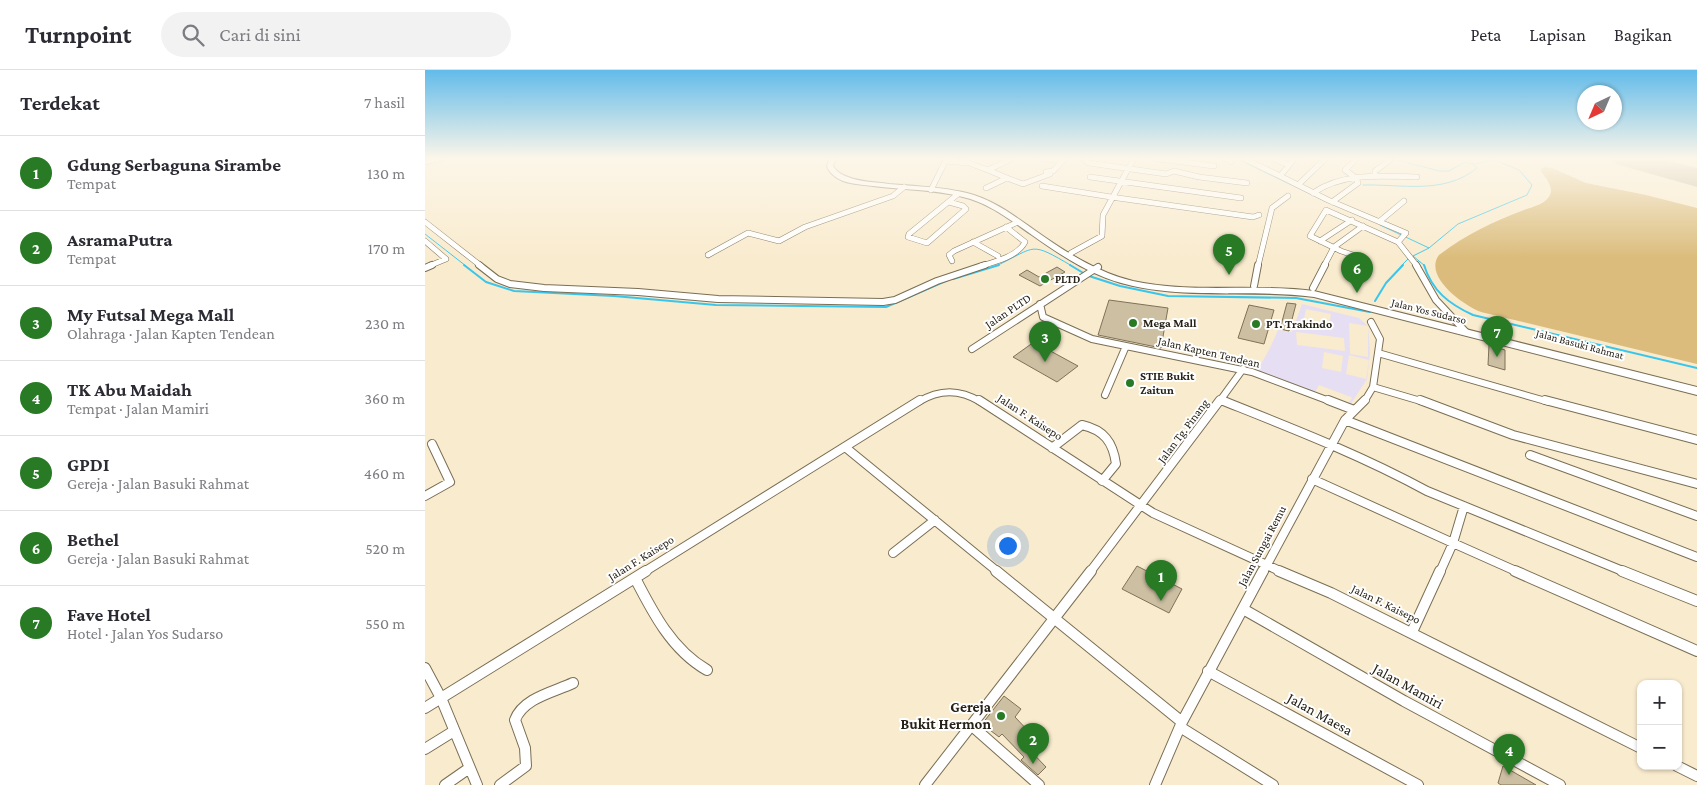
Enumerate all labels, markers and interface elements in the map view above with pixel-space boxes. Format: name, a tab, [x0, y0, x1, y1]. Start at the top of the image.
search box	[161, 12, 511, 57]
text: Turnpoint	[25, 21, 131, 48]
icon: search	[179, 21, 207, 49]
text: Cari di sini	[219, 24, 301, 45]
text: Peta	[1471, 25, 1501, 45]
text: Lapisan	[1529, 25, 1586, 45]
text: Bagikan	[1614, 25, 1672, 45]
north arrow	[1577, 85, 1622, 130]
text: Terdekat	[20, 91, 100, 115]
text: 7 hasil	[364, 94, 405, 111]
text: Gdung Serbaguna Sirambe	[67, 154, 281, 175]
text: 1	[33, 165, 39, 182]
text: 130 m	[367, 165, 405, 182]
text: Tempat	[67, 175, 116, 192]
text: AsramaPutra	[67, 229, 173, 250]
pin: 5	[1213, 234, 1245, 275]
text: 2	[32, 240, 40, 257]
text: 170 m	[368, 240, 405, 257]
text: Tempat	[67, 250, 116, 267]
pin: 6	[1341, 252, 1373, 293]
marker: PLTD	[1039, 273, 1051, 285]
place label: PLTD	[1055, 273, 1081, 285]
street label: Jalan PLTD	[982, 291, 1034, 332]
street label: Jalan Yos Sudarso	[1389, 296, 1468, 327]
text: My Futsal Mega Mall	[67, 304, 234, 325]
text: 3	[32, 315, 40, 332]
text: 230 m	[365, 315, 405, 332]
place label: Mega Mall	[1143, 316, 1197, 330]
pin: 7	[1481, 316, 1513, 357]
marker: Mega Mall	[1127, 317, 1139, 329]
place label: PT. Trakindo	[1266, 317, 1332, 331]
marker: PT. Trakindo	[1250, 318, 1262, 330]
pin: 3	[1029, 321, 1061, 362]
text: Olahraga · Jalan Kapten Tendean	[67, 325, 275, 342]
street label: Jalan Basuki Rahmat	[1534, 326, 1626, 363]
street label: Jalan Kapten Tendean	[1156, 333, 1262, 371]
place label: STIE Bukit Zaitun	[1140, 369, 1195, 397]
marker: STIE Bukit Zaitun	[1124, 377, 1136, 389]
text: TK Abu Maidah	[67, 379, 192, 400]
text: 4	[32, 390, 40, 407]
text: 360 m	[364, 390, 405, 407]
street label: Jalan F. Kaisepo	[994, 390, 1065, 443]
street label: Jalan Tg. Pinang	[1154, 396, 1212, 467]
text: Tempat · Jalan Mamiri	[67, 400, 209, 417]
text: GPDI	[67, 454, 109, 475]
text: 5	[32, 465, 40, 482]
text: 460 m	[364, 465, 405, 482]
text: Gereja · Jalan Basuki Rahmat	[67, 475, 249, 492]
street label: Jalan Sungai Remu	[1234, 503, 1289, 590]
text: Bethel	[67, 529, 119, 550]
street label: Jalan F. Kaisepo	[605, 532, 677, 584]
your location	[995, 533, 1021, 559]
text: 6	[32, 540, 40, 557]
text: 520 m	[365, 540, 405, 557]
text: Gereja · Jalan Basuki Rahmat	[67, 550, 249, 567]
pin: 1	[1145, 560, 1177, 601]
street label: Jalan F. Kaisepo	[1348, 581, 1423, 627]
text: Fave Hotel	[67, 604, 151, 625]
text: 7	[32, 615, 40, 632]
text: 550 m	[365, 615, 405, 632]
text: Hotel · Jalan Yos Sudarso	[67, 625, 223, 642]
street label: Jalan Mamiri	[1368, 659, 1446, 713]
map controls	[1637, 680, 1682, 770]
button: +	[1637, 680, 1682, 725]
street label: Jalan Maesa	[1282, 689, 1355, 739]
place label: Gereja Bukit Hermon	[901, 699, 992, 732]
marker: Gereja Bukit Hermon	[995, 710, 1007, 722]
pin: 2	[1017, 723, 1049, 764]
button: −	[1637, 725, 1682, 770]
pin: 4	[1493, 734, 1525, 775]

